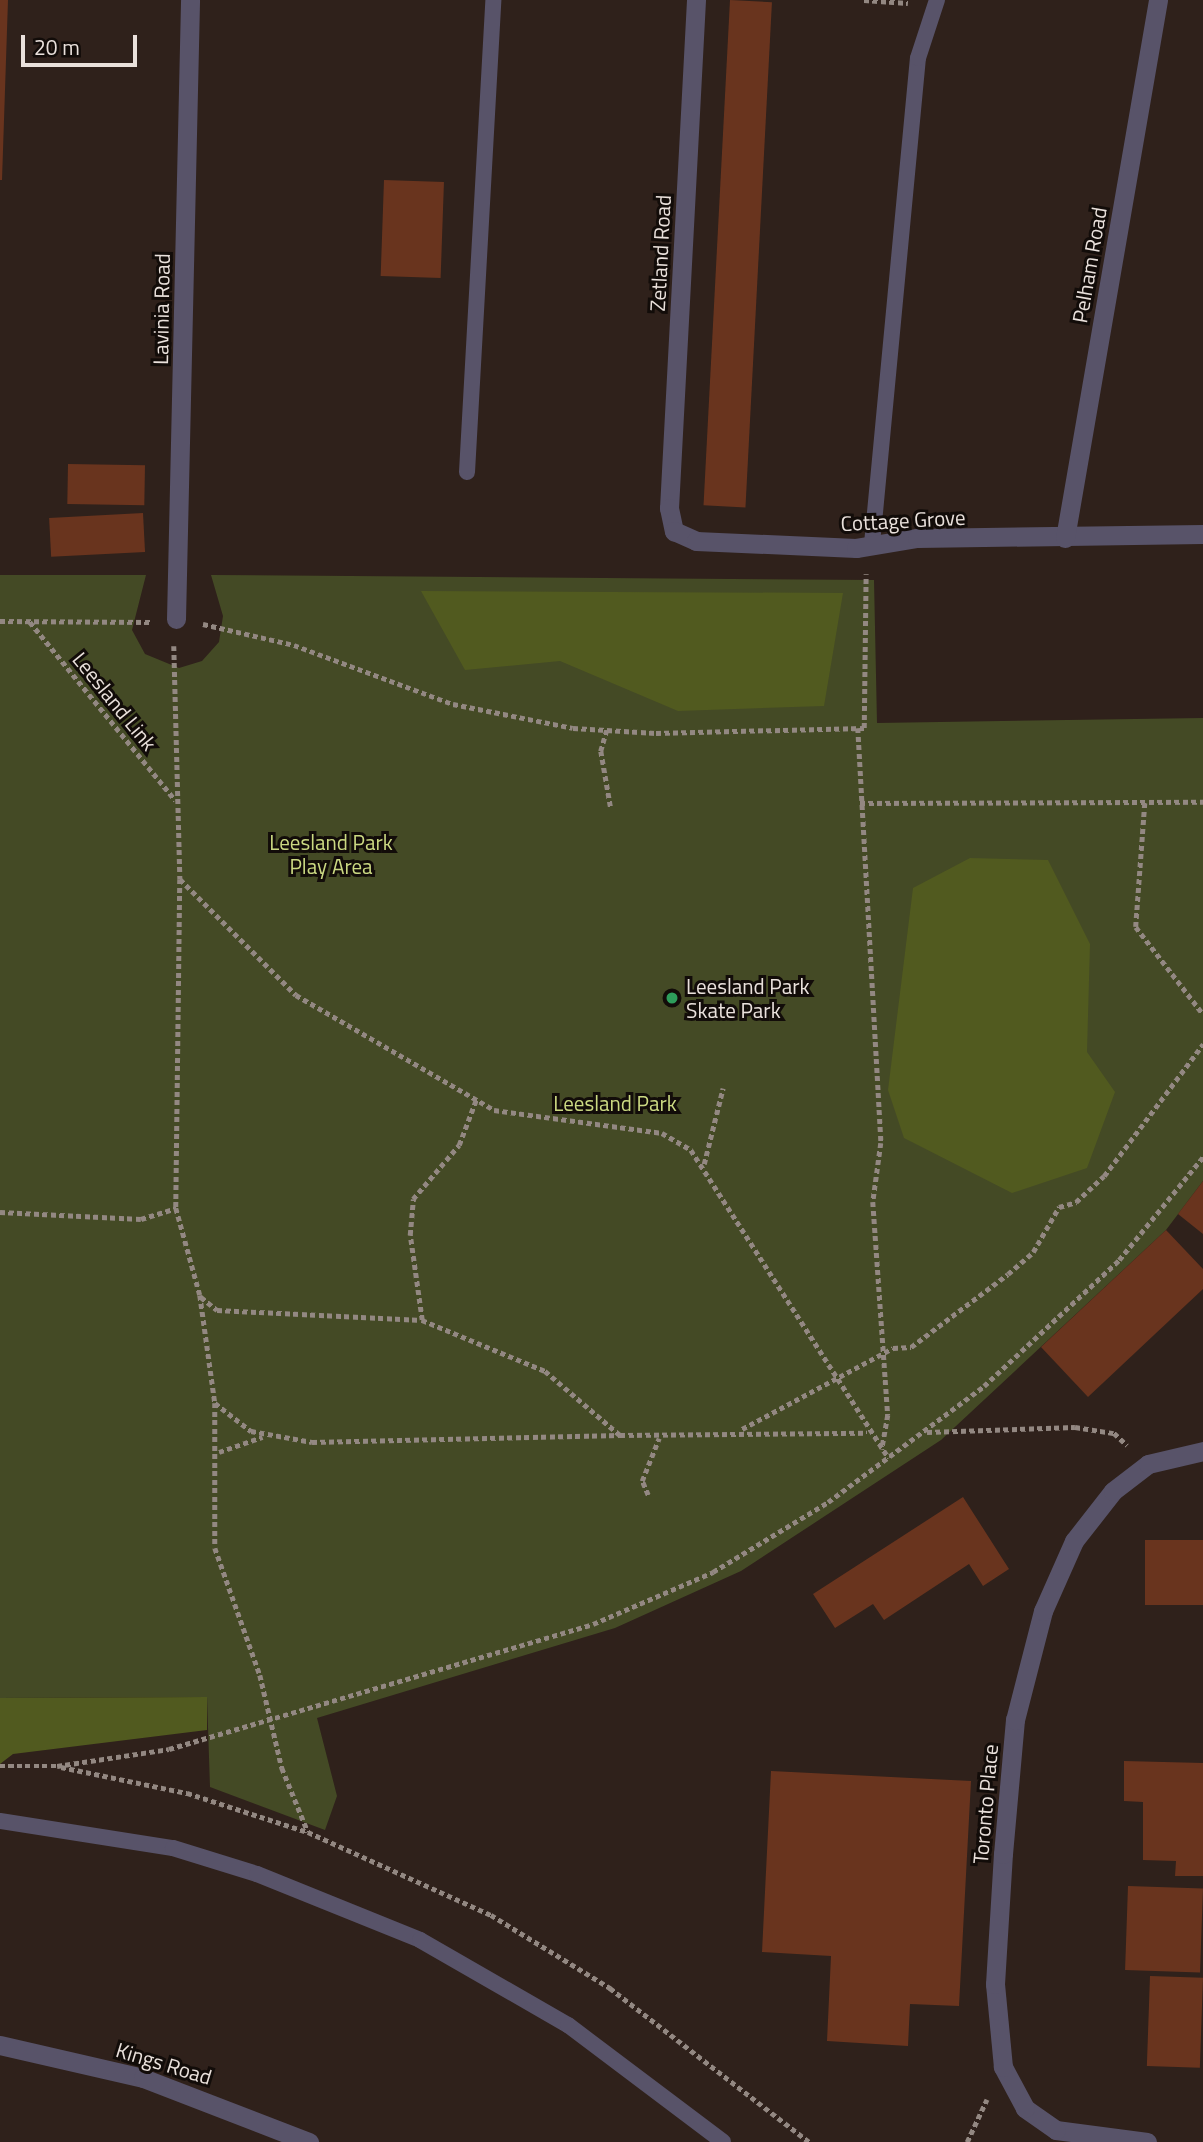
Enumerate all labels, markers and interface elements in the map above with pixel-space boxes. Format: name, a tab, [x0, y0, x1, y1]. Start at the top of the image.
scale bar	[24, 21, 140, 65]
text: 20 m	[34, 31, 80, 63]
street label: Zetland Road	[644, 194, 676, 312]
street label: Pelham Road	[1066, 205, 1112, 325]
street label: Lavinia Road	[147, 253, 175, 365]
street label: Cottage Grove	[840, 504, 966, 536]
street label: Leesland Link	[68, 647, 162, 755]
park label: Leesland Park Play Area	[269, 829, 393, 879]
place label: Leesland Park Skate Park	[686, 973, 810, 1023]
marker: Leesland Park Skate Park	[664, 990, 680, 1006]
park label: Leesland Park	[553, 1090, 677, 1116]
street label: Toronto Place	[967, 1743, 1003, 1865]
street label: Kings Road	[113, 2037, 215, 2089]

